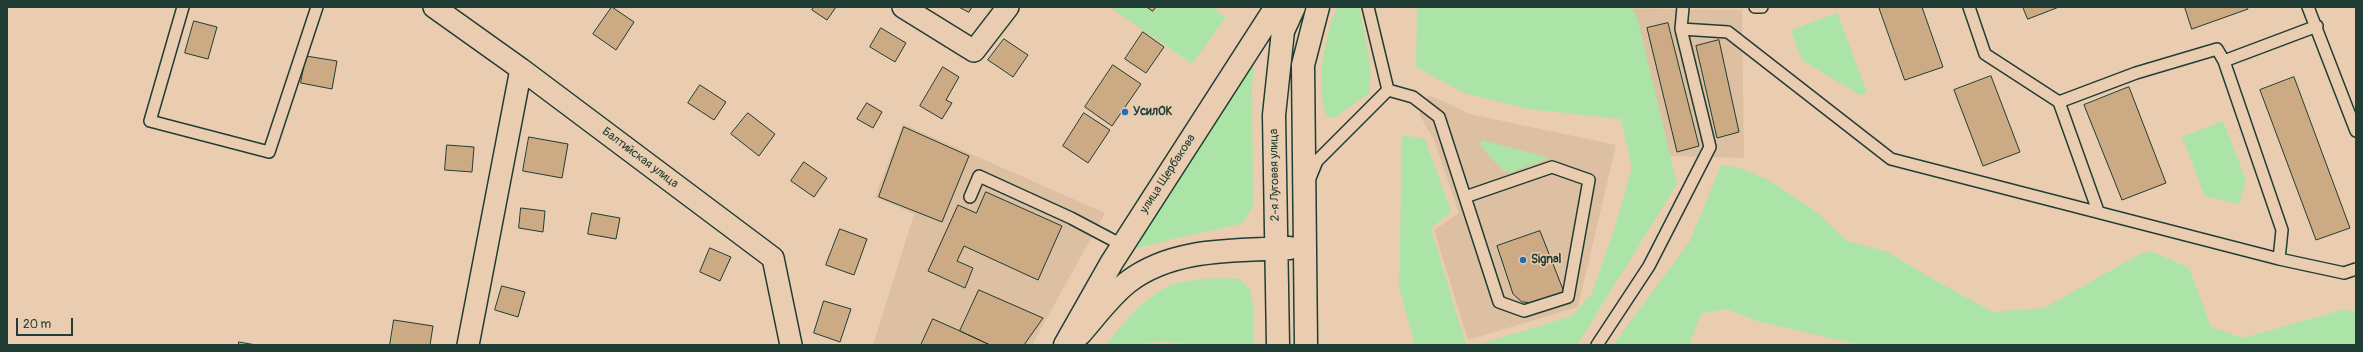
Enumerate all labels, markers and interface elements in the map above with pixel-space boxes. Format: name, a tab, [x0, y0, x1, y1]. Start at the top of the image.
place label: УсилОК	[1133, 105, 1172, 119]
marker: УсилОК	[1120, 107, 1130, 117]
street label: Балтийская улица	[599, 125, 681, 191]
street label: 2-я Луговая улица	[1267, 129, 1283, 221]
street label: улица Щербакова	[1137, 132, 1199, 216]
place label: Signal	[1531, 253, 1561, 267]
marker: Signal	[1518, 255, 1528, 265]
scale bar	[18, 310, 75, 336]
text: 20 m	[23, 317, 51, 332]

